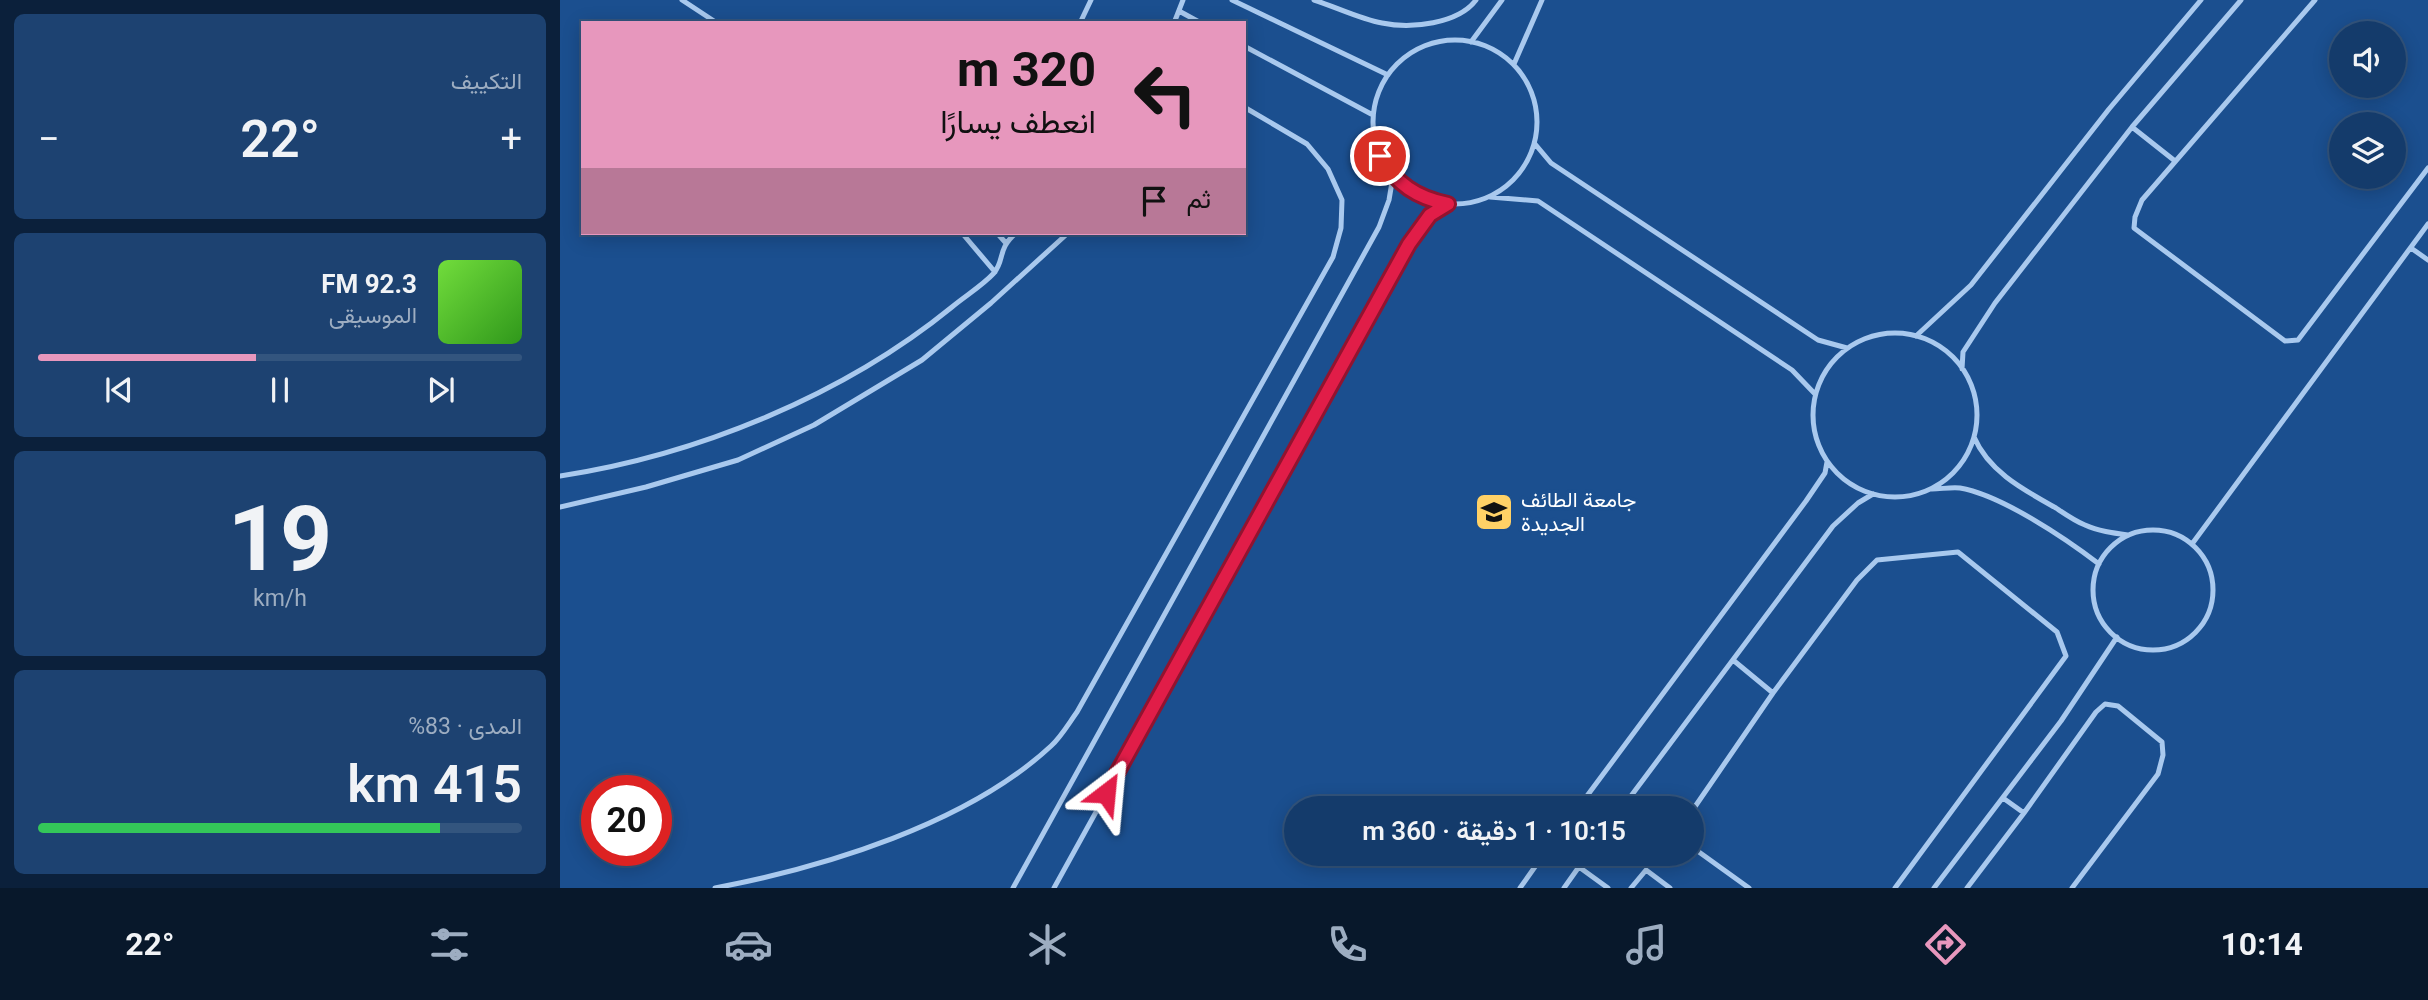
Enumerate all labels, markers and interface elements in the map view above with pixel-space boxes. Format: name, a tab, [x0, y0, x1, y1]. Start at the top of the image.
map controls	[2329, 21, 2406, 189]
button: sound	[2329, 21, 2406, 98]
text: 320 m	[957, 41, 1096, 98]
icon: left	[1120, 49, 1211, 140]
text: التكييف	[451, 68, 522, 95]
text: انعطف يسارًا	[940, 103, 1096, 141]
text: 22°	[240, 109, 320, 170]
button: layers	[2329, 112, 2406, 189]
text: −	[38, 117, 60, 161]
text: +	[500, 117, 522, 161]
pin	[1350, 126, 1410, 186]
icon: arrive	[1361, 137, 1399, 175]
icon: arrive	[1135, 182, 1173, 220]
text: ثم	[1187, 184, 1211, 214]
text: 92.3 FM	[321, 269, 417, 299]
text: الموسيقى	[329, 302, 417, 329]
icon: previous	[100, 371, 138, 409]
icon: pause	[261, 371, 299, 409]
icon: next	[422, 371, 460, 409]
text: 19	[228, 486, 332, 592]
place label: جامعة الطائف الجديدة	[1521, 488, 1636, 536]
school or university icon: جامعة الطائف الجديدة	[1473, 491, 1515, 533]
text: km/h	[253, 585, 307, 612]
text: المدى · 83%	[408, 713, 522, 740]
text: 415 km	[347, 754, 522, 815]
position arrow	[1069, 756, 1143, 830]
speed limit sign: 20	[581, 775, 672, 866]
text: 10:15 · 1 دقيقة · 360 m	[1362, 816, 1626, 846]
icon: filters	[425, 920, 474, 969]
icon: car	[724, 920, 773, 969]
icon: climate	[1023, 920, 1072, 969]
icon: phone	[1323, 920, 1372, 969]
icon: music	[1622, 920, 1671, 969]
icon: directions	[1921, 920, 1970, 969]
text: 22°	[125, 925, 174, 963]
text: 10:14	[2220, 925, 2303, 963]

